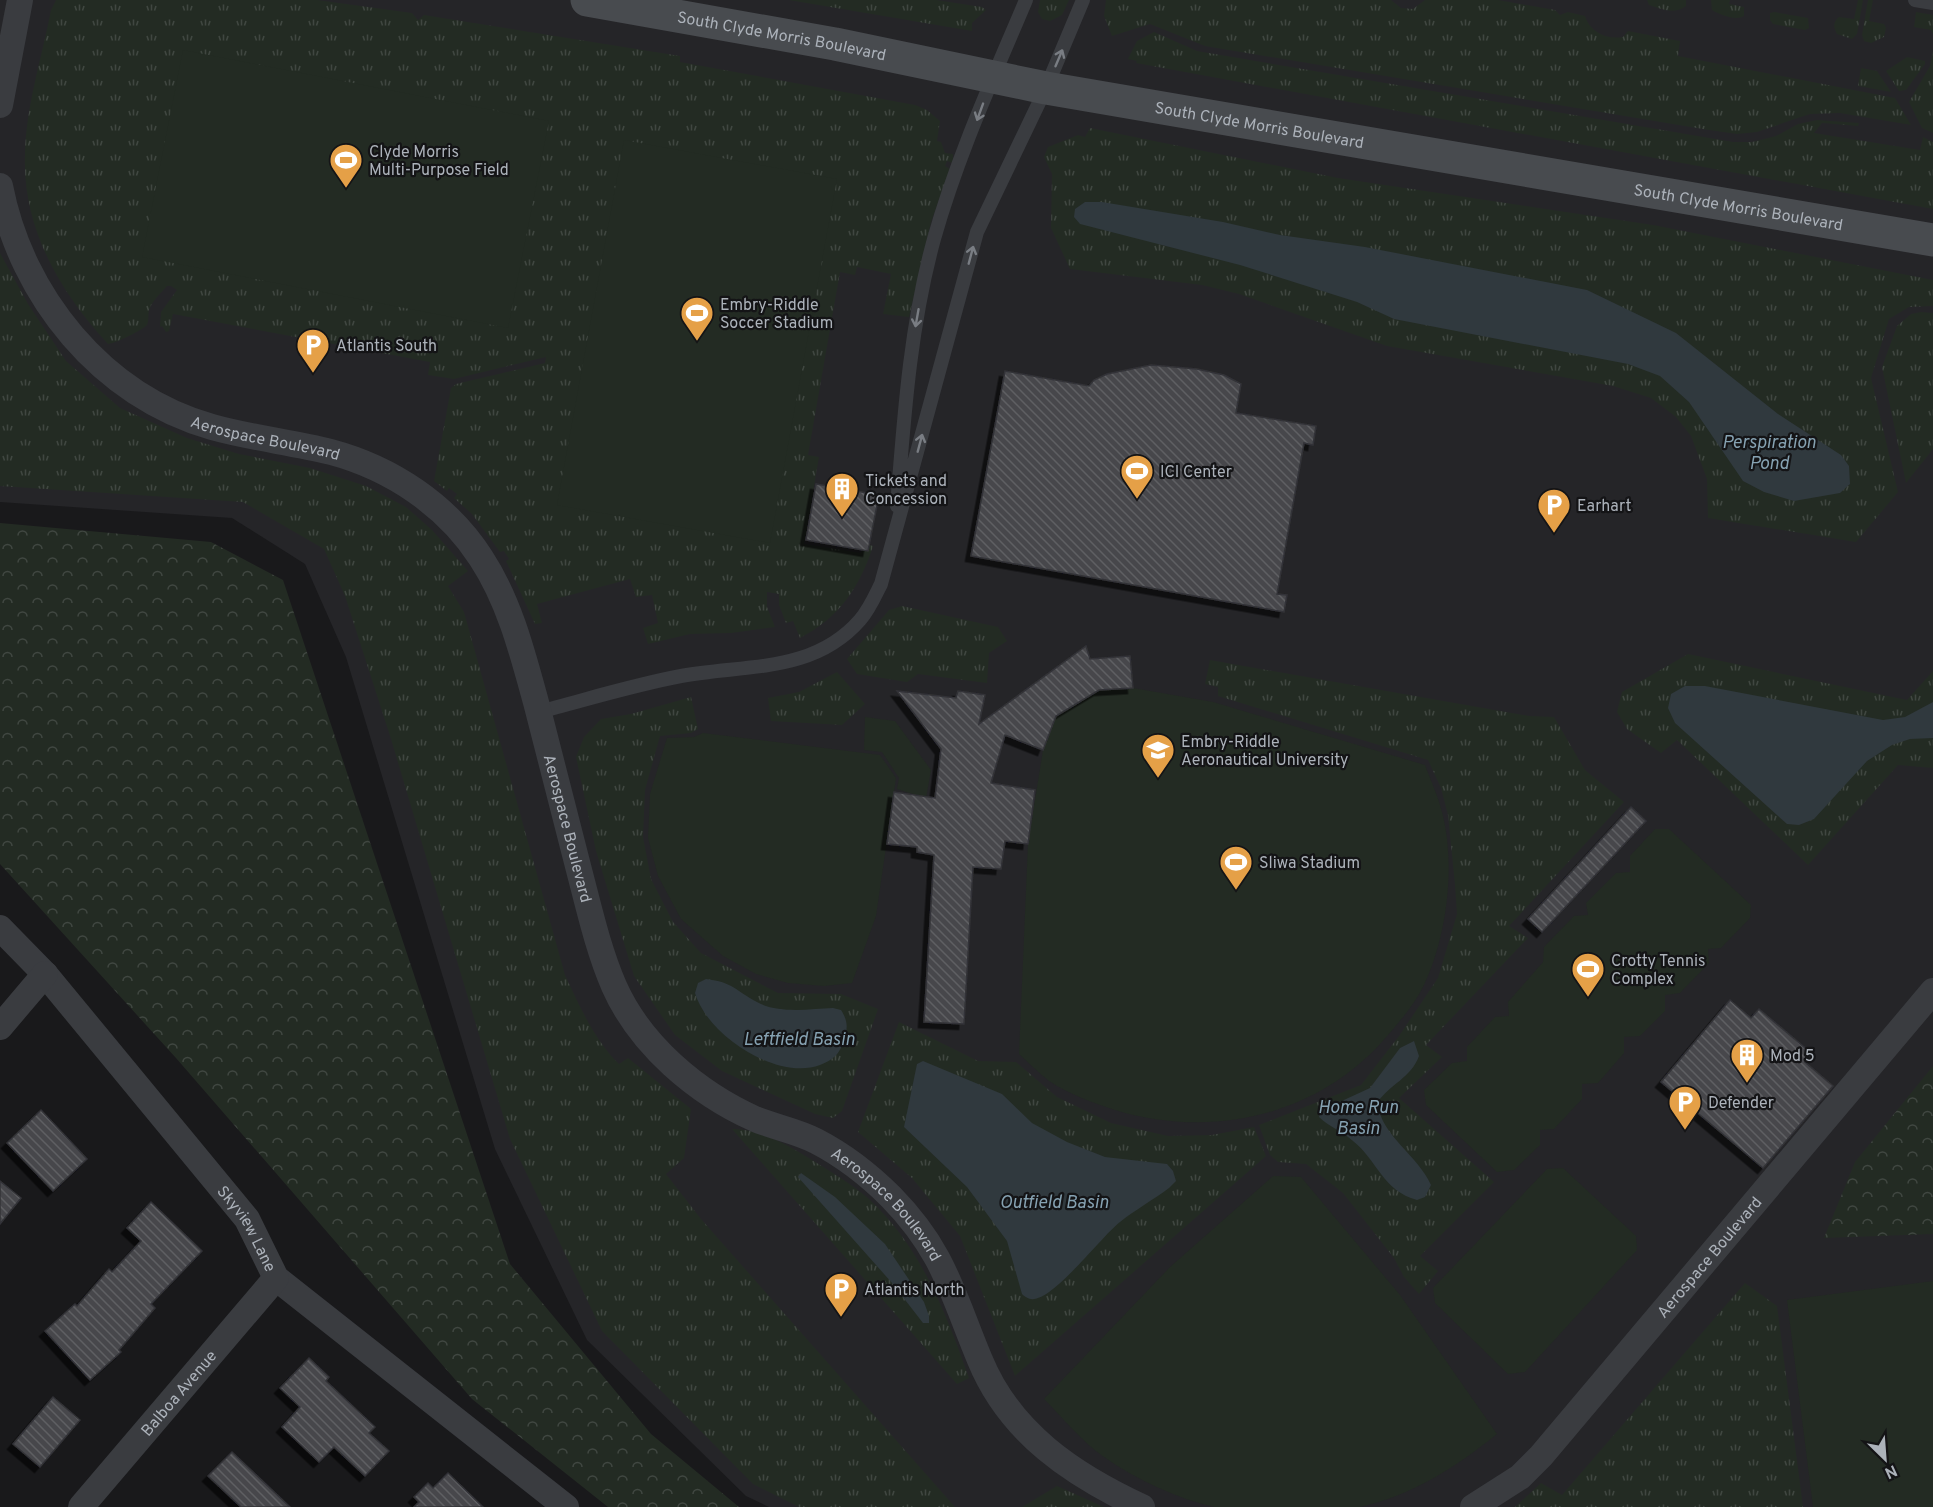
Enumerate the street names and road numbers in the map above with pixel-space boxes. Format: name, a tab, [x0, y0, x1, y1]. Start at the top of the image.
street label: South Clyde Morris Boulevard	[676, 8, 888, 66]
street label: South Clyde Morris Boulevard	[1153, 99, 1365, 154]
street label: South Clyde Morris Boulevard	[1632, 181, 1844, 236]
street label: Aerospace Boulevard	[187, 413, 342, 466]
street label: Aerospace Boulevard	[538, 753, 595, 905]
street label: Aerospace Boulevard	[827, 1144, 945, 1265]
street label: Skyview Lane	[212, 1182, 279, 1276]
street label: Aerospace Boulevard	[1654, 1193, 1767, 1323]
street label: Balboa Avenue	[138, 1347, 222, 1441]

